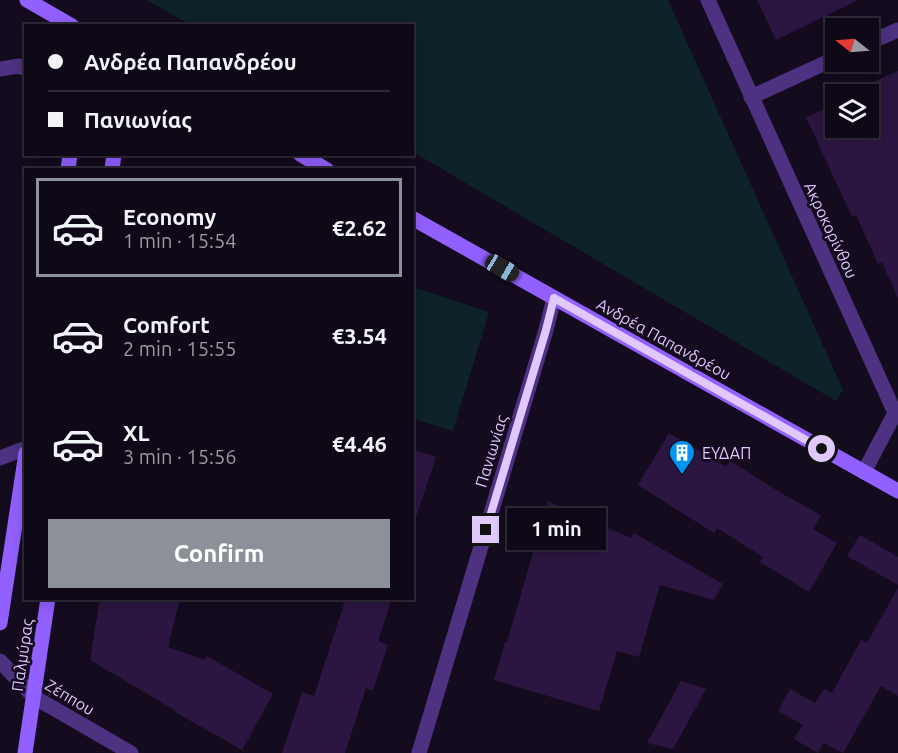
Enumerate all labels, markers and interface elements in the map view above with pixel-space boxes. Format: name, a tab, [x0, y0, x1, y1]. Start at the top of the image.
north arrow	[825, 18, 879, 72]
map controls	[825, 18, 879, 138]
text: Ανδρέα Παπανδρέου	[84, 49, 297, 74]
button: layers	[825, 84, 879, 138]
text: Πανιωνίας	[84, 107, 192, 132]
street label: Ακροκορίνθου	[801, 179, 861, 281]
icon: car	[51, 201, 105, 255]
text: Economy	[123, 204, 216, 229]
text: €2.62	[332, 215, 387, 240]
text: 1 min · 15:54	[123, 229, 237, 252]
car	[482, 251, 522, 285]
street label: Ανδρέα Παπανδρέου	[594, 295, 734, 383]
icon: car	[51, 309, 105, 363]
text: Comfort	[123, 312, 210, 337]
text: €3.54	[332, 323, 387, 348]
text: 2 min · 15:55	[123, 337, 237, 360]
street label: Πανιωνίας	[471, 413, 511, 490]
icon: car	[51, 417, 105, 471]
text: XL	[123, 420, 150, 445]
text: €4.46	[332, 431, 387, 456]
route start	[808, 435, 835, 462]
building icon: ΕΥΔΑΠ	[667, 438, 697, 476]
place label: ΕΥΔΑΠ	[702, 444, 751, 462]
text: 3 min · 15:56	[123, 445, 237, 468]
callout: 1 min	[507, 509, 606, 551]
route end	[472, 516, 499, 543]
text: 1 min	[531, 517, 582, 540]
button: Confirm	[48, 519, 390, 588]
street label: Παλμύρας	[8, 617, 37, 693]
street label: Ζέππου	[42, 675, 98, 719]

